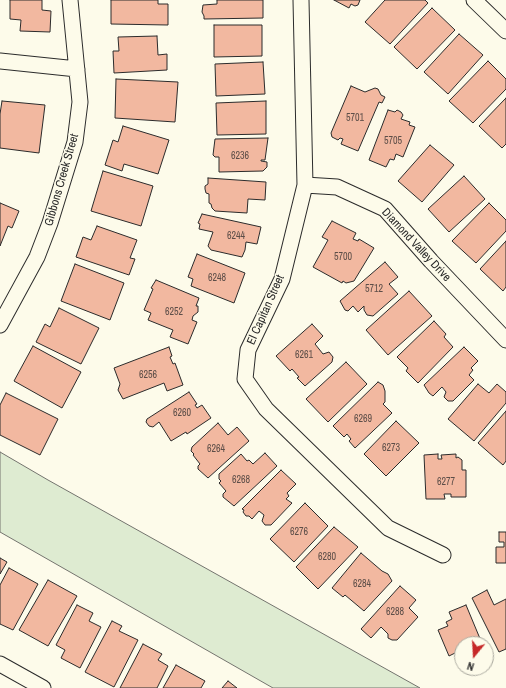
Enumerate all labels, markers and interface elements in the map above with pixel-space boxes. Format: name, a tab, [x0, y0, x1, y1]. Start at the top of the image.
house number: 5701	[346, 112, 364, 124]
street label: Gibbons Creek Street	[42, 132, 82, 228]
house number: 5705	[384, 135, 402, 147]
house number: 6236	[231, 150, 249, 162]
street label: Diamond Valley Drive	[378, 205, 454, 285]
house number: 6244	[227, 230, 245, 242]
house number: 5700	[334, 251, 352, 263]
house number: 6248	[208, 272, 226, 284]
street label: El Capitan Street	[244, 273, 288, 347]
house number: 5712	[365, 283, 383, 295]
house number: 6252	[165, 306, 183, 318]
house number: 6261	[295, 349, 313, 361]
house number: 6256	[139, 369, 157, 381]
house number: 6260	[173, 407, 191, 419]
house number: 6269	[354, 413, 372, 425]
house number: 6273	[382, 442, 400, 454]
house number: 6264	[207, 443, 225, 455]
house number: 6268	[232, 474, 250, 486]
house number: 6277	[437, 476, 455, 488]
house number: 6276	[290, 526, 308, 538]
house number: 6280	[318, 551, 336, 563]
house number: 6284	[353, 578, 371, 590]
house number: 6288	[386, 606, 404, 618]
north arrow	[454, 636, 494, 676]
text: N	[465, 659, 476, 674]

